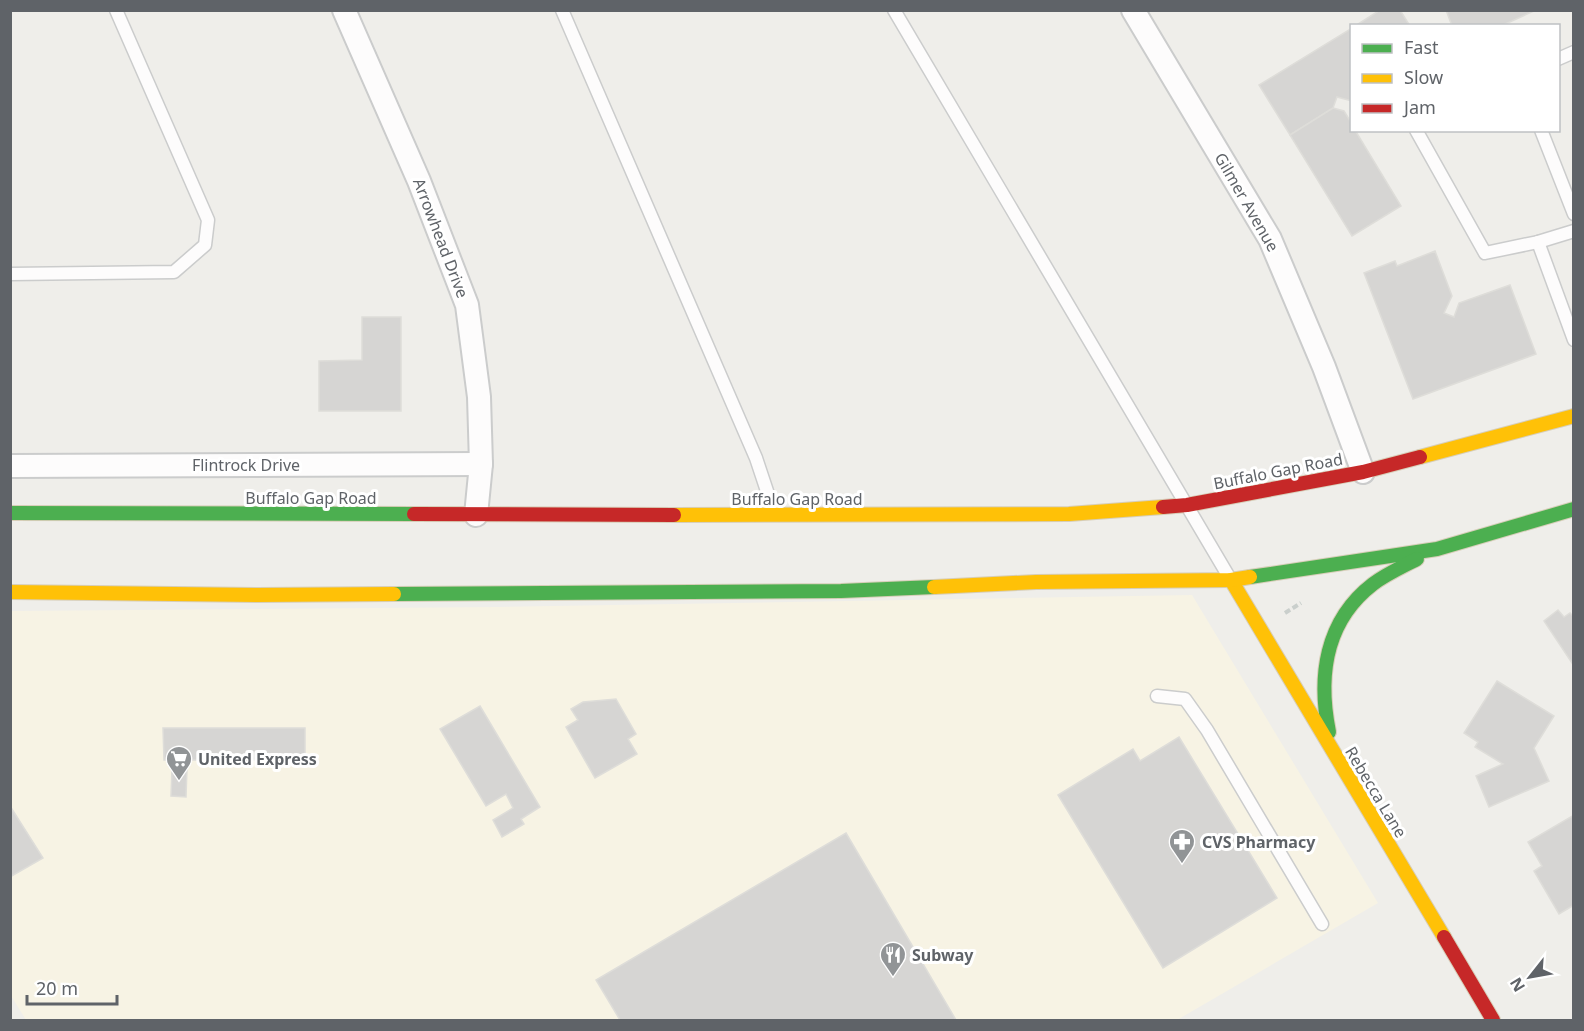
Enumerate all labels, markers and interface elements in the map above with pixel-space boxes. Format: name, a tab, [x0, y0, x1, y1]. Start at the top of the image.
legend	[1350, 24, 1560, 132]
text: Fast	[1404, 35, 1439, 59]
text: Slow	[1404, 65, 1443, 89]
text: Jam	[1402, 95, 1436, 119]
street label: Gilmer Avenue	[1210, 149, 1284, 255]
street label: Arrowhead Drive	[408, 175, 474, 301]
street label: Buffalo Gap Road	[1211, 448, 1345, 494]
street label: Flintrock Drive	[192, 454, 300, 476]
street label: Buffalo Gap Road	[245, 487, 377, 509]
street label: Buffalo Gap Road	[731, 488, 863, 510]
street label: Rebecca Lane	[1340, 742, 1412, 842]
supermarket icon: United Express	[164, 744, 194, 782]
place label: United Express	[198, 748, 317, 770]
pharmacy icon: CVS Pharmacy	[1167, 827, 1197, 865]
place label: CVS Pharmacy	[1202, 831, 1316, 853]
restaurant icon: Subway	[878, 940, 908, 978]
place label: Subway	[912, 944, 974, 966]
north arrow	[1500, 947, 1560, 1007]
scale bar	[27, 968, 117, 1006]
text: N	[1504, 973, 1530, 996]
text: 20 m	[36, 976, 78, 1000]

